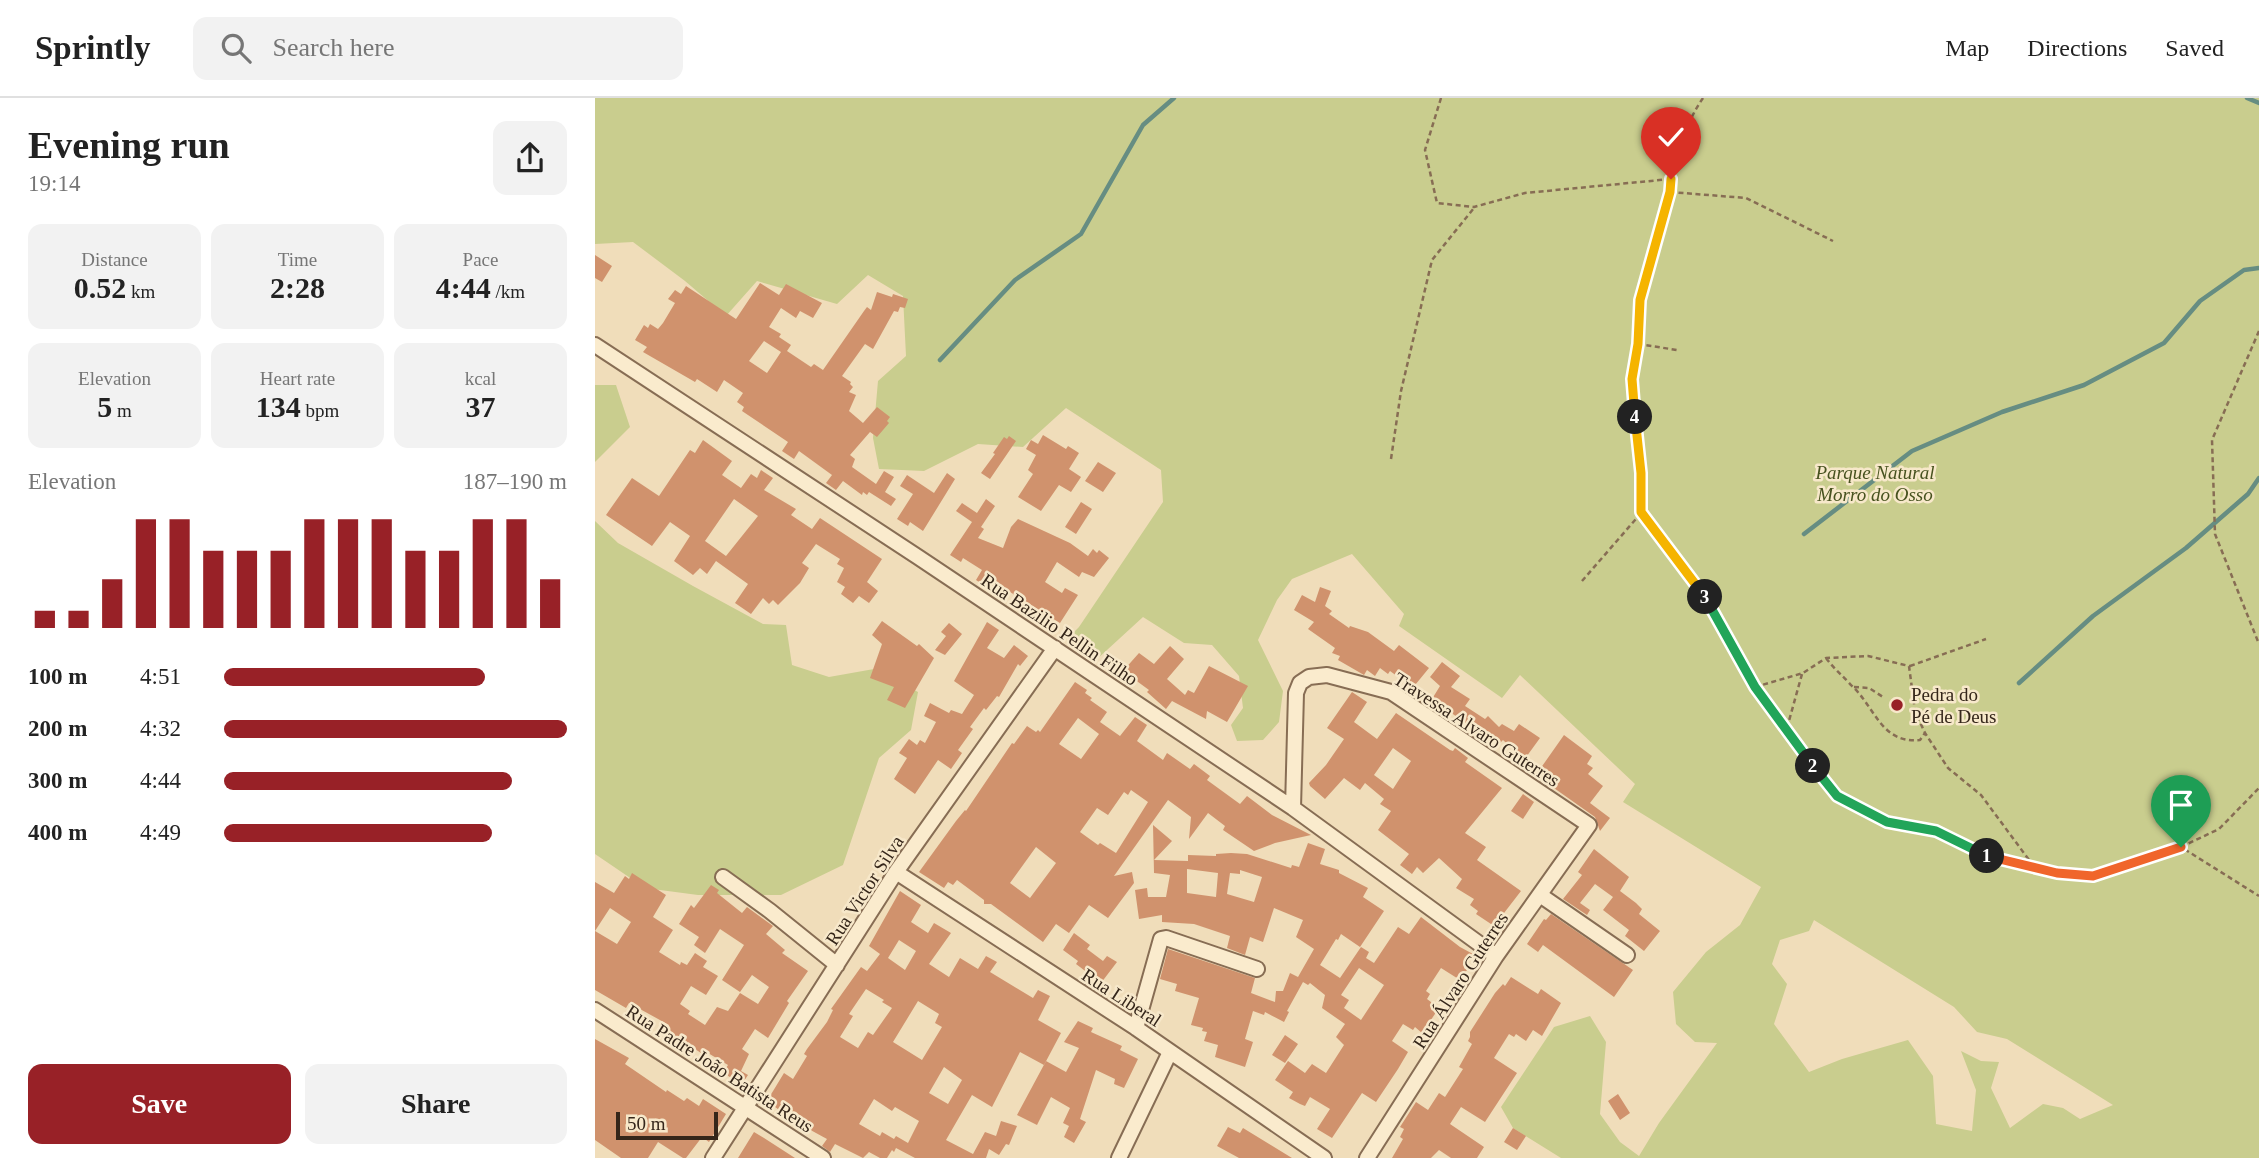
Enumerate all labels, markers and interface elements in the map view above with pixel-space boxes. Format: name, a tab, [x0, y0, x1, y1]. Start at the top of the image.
search box	[193, 17, 683, 80]
icon: search	[217, 29, 255, 67]
text: Sprintly	[35, 30, 151, 66]
text: Search here	[273, 33, 395, 62]
text: Map	[1945, 35, 1989, 61]
text: Directions	[2027, 35, 2127, 61]
text: Saved	[2165, 35, 2224, 61]
pin	[1641, 107, 1701, 179]
icon: check	[1652, 118, 1690, 156]
button: share	[493, 121, 567, 195]
text: Evening run	[28, 124, 230, 166]
text: 19:14	[28, 171, 80, 196]
text: Distance	[81, 249, 148, 270]
text: Time	[278, 249, 317, 270]
text: Pace	[463, 249, 498, 270]
text: 0.52	[74, 271, 126, 304]
text: 2:28	[270, 271, 325, 304]
text: 4:44	[436, 271, 491, 304]
text: km	[126, 281, 155, 302]
text: /km	[491, 281, 525, 302]
text: Elevation	[78, 368, 151, 389]
text: Heart rate	[260, 368, 335, 389]
text: kcal	[465, 368, 496, 389]
text: 5	[97, 390, 112, 423]
text: 134	[256, 390, 301, 423]
text: 37	[466, 390, 496, 423]
text: m	[112, 400, 132, 421]
text: bpm	[301, 400, 339, 421]
pin: 4	[1618, 400, 1653, 434]
text: 4	[1630, 406, 1639, 427]
park label: Parque Natural Morro do Osso	[1814, 462, 1935, 505]
text: Elevation	[28, 469, 116, 494]
text: 187–190 m	[463, 469, 567, 494]
street label: Rua Bazilio Pellin Filho	[977, 569, 1142, 690]
pin: 3	[1687, 580, 1723, 614]
text: 3	[1700, 586, 1709, 607]
text: 100 m	[28, 664, 87, 689]
text: 4:51	[140, 664, 181, 689]
street label: Travessa Alvaro Guterres	[1390, 668, 1564, 791]
place label: Pedra do Pé de Deus	[1911, 684, 1996, 727]
marker: Pedra do Pé de Deus	[1889, 697, 1905, 713]
text: 200 m	[28, 716, 87, 741]
text: 4:32	[140, 716, 181, 741]
pin: 2	[1795, 748, 1831, 784]
text: 2	[1808, 755, 1817, 776]
text: 300 m	[28, 768, 87, 793]
text: 4:44	[140, 768, 181, 793]
pin	[2151, 775, 2211, 847]
icon: arrive	[2162, 786, 2200, 824]
text: 400 m	[28, 820, 87, 845]
text: 4:49	[140, 820, 181, 845]
street label: Rua Victor Silva	[821, 831, 908, 949]
pin: 1	[1969, 838, 2005, 874]
text: 1	[1982, 845, 1991, 866]
street label: Rua Álvaro Guterres	[1409, 908, 1512, 1052]
street label: Rua Liberal	[1078, 964, 1165, 1031]
street label: Rua Padre João Batista Reus	[622, 1000, 817, 1137]
button: Save	[28, 1064, 291, 1144]
button: Share	[305, 1064, 567, 1144]
scale bar	[616, 1109, 717, 1141]
text: 50 m	[627, 1113, 666, 1134]

